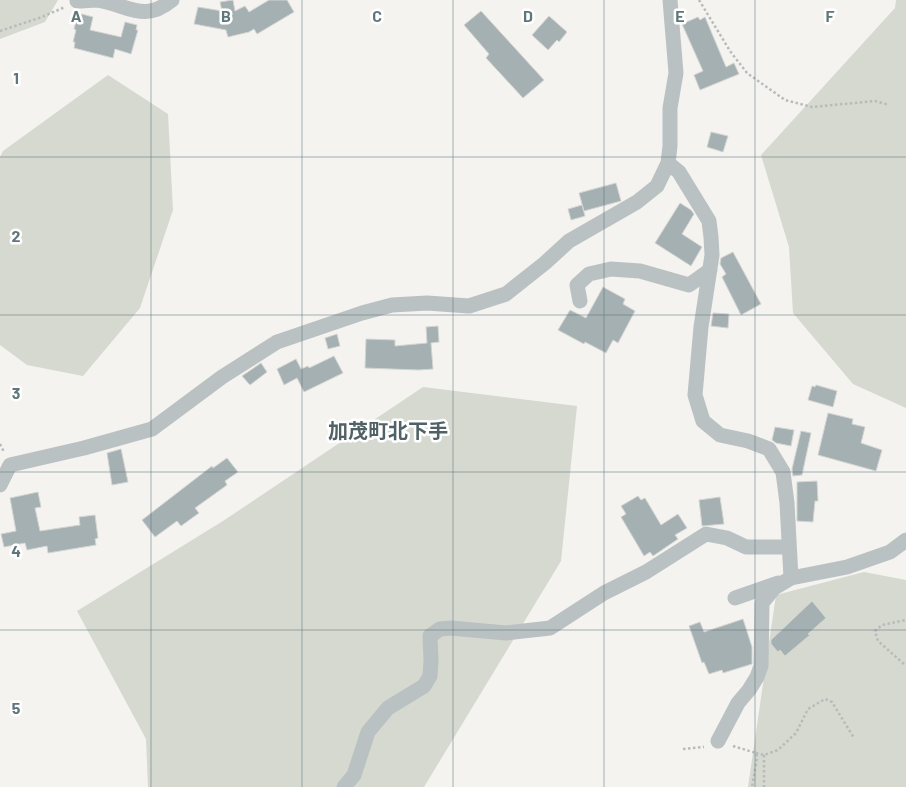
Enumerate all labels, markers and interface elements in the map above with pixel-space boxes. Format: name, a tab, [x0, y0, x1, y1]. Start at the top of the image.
text: A	[71, 6, 82, 25]
text: B	[221, 6, 231, 25]
text: C	[372, 6, 382, 25]
text: D	[523, 6, 533, 25]
text: E	[675, 6, 685, 25]
text: F	[826, 6, 835, 25]
text: 1	[13, 68, 19, 87]
text: 2	[12, 226, 21, 245]
text: 3	[12, 383, 20, 402]
district label: 加茂町北下手	[328, 418, 448, 442]
text: 4	[11, 541, 21, 560]
text: 5	[12, 698, 21, 717]

